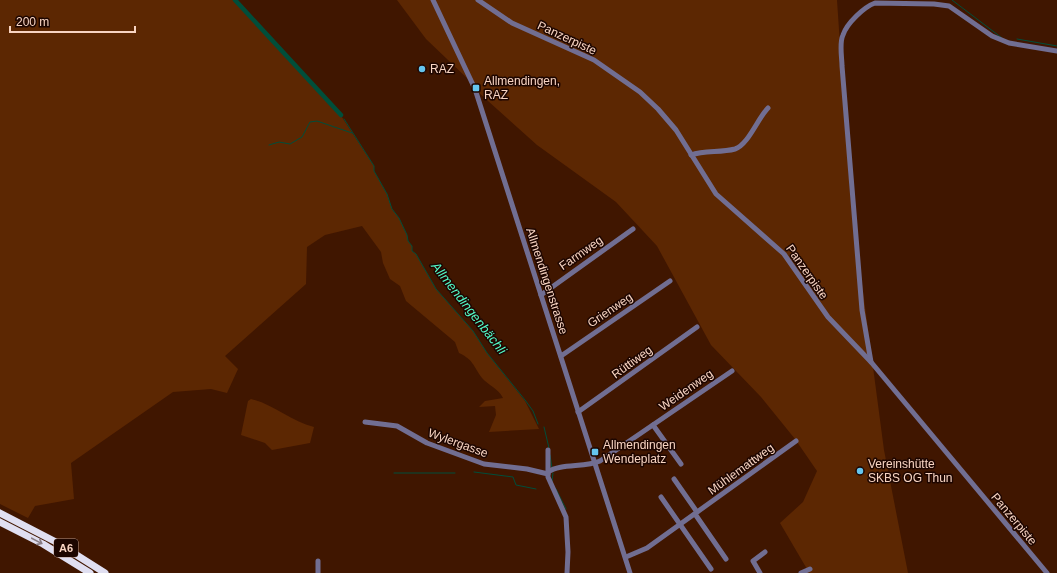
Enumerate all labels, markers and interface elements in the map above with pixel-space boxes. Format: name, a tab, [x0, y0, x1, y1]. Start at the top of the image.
scale bar	[10, 8, 135, 34]
text: 200 m	[16, 15, 49, 29]
street label: Panzerpiste	[535, 18, 599, 58]
place label: RAZ	[430, 62, 454, 76]
marker: RAZ	[417, 64, 427, 74]
place label: Allmendingen, RAZ	[484, 74, 560, 102]
marker: Allmendingen, RAZ	[471, 83, 481, 93]
street label: Allmendingenstrasse	[523, 226, 571, 336]
street label: Farmweg	[556, 233, 606, 273]
street label: Panzerpiste	[783, 242, 831, 302]
water label: Allmendingenbächli	[428, 258, 510, 358]
street label: Grienweg	[585, 290, 635, 330]
street label: Rüttiweg	[609, 343, 655, 381]
street label: Weidenweg	[656, 366, 716, 414]
street label: Wylergasse	[426, 426, 490, 460]
place label: Allmendingen Wendeplatz	[603, 438, 676, 466]
street label: Mühlemattweg	[705, 440, 777, 498]
marker: Allmendingen Wendeplatz	[590, 447, 600, 457]
place label: Vereinshütte SKBS OG Thun	[868, 457, 953, 485]
marker: Vereinshütte SKBS OG Thun	[855, 466, 865, 476]
street label: Panzerpiste	[988, 490, 1040, 548]
one-way arrow	[30, 537, 42, 545]
road number: A6	[54, 539, 78, 557]

